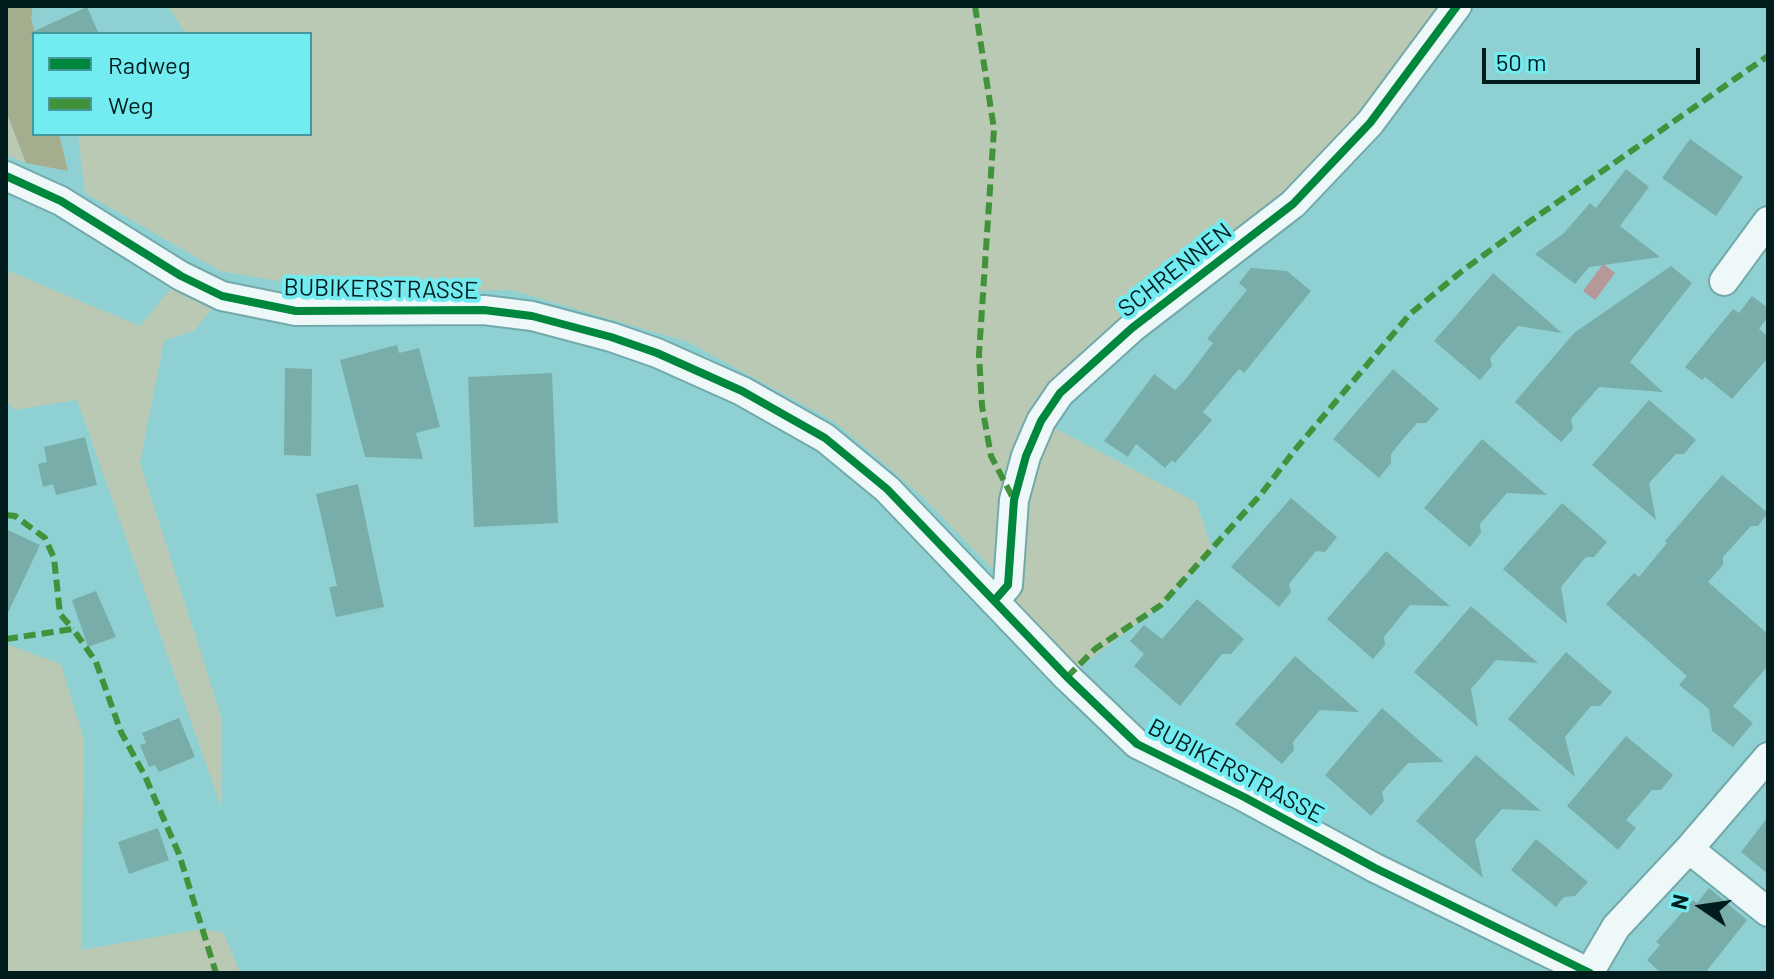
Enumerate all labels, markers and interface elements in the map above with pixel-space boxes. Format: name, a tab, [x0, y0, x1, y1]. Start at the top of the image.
legend	[32, 32, 312, 136]
scale bar	[1486, 32, 1704, 82]
text: 50 m	[1496, 47, 1547, 76]
text: Radweg	[108, 50, 191, 79]
text: Weg	[108, 90, 154, 119]
street label: SCHRENNEN	[1113, 217, 1237, 323]
street label: BUBIKERSTRASSE	[283, 273, 479, 305]
street label: BUBIKERSTRASSE	[1143, 713, 1329, 829]
north arrow	[1662, 867, 1742, 947]
text: N	[1664, 892, 1693, 912]

